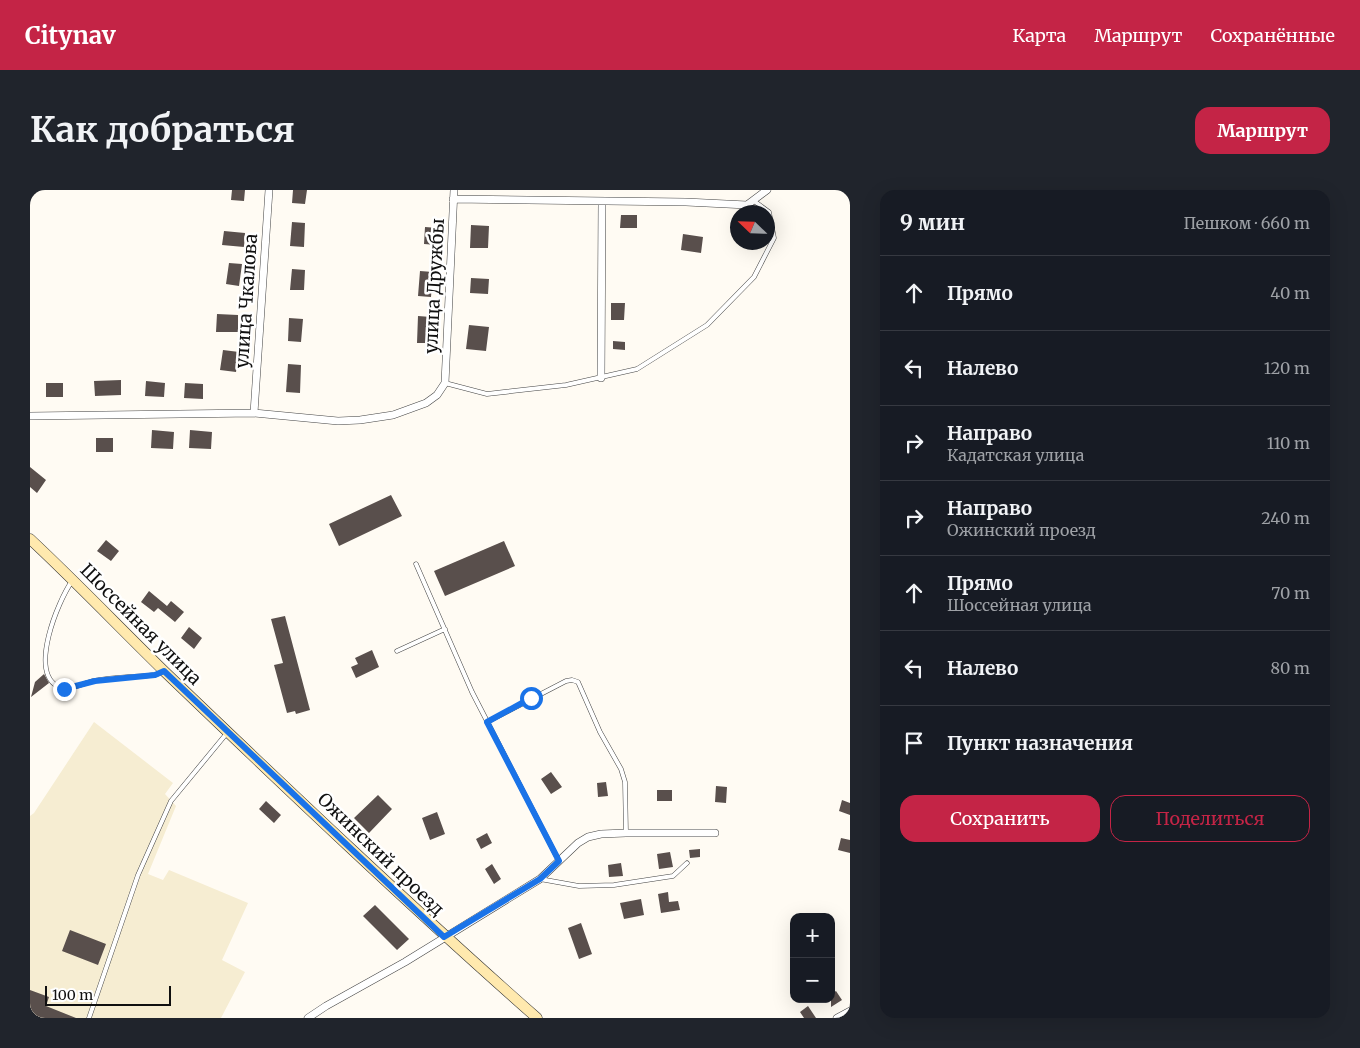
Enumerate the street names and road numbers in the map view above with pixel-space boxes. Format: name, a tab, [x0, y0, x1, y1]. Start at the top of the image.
street label: улица Дружбы	[419, 218, 449, 354]
street label: улица Чкалова	[230, 233, 262, 369]
street label: Шоссейная улица	[75, 558, 207, 690]
street label: Ожинский проезд	[313, 788, 449, 920]

